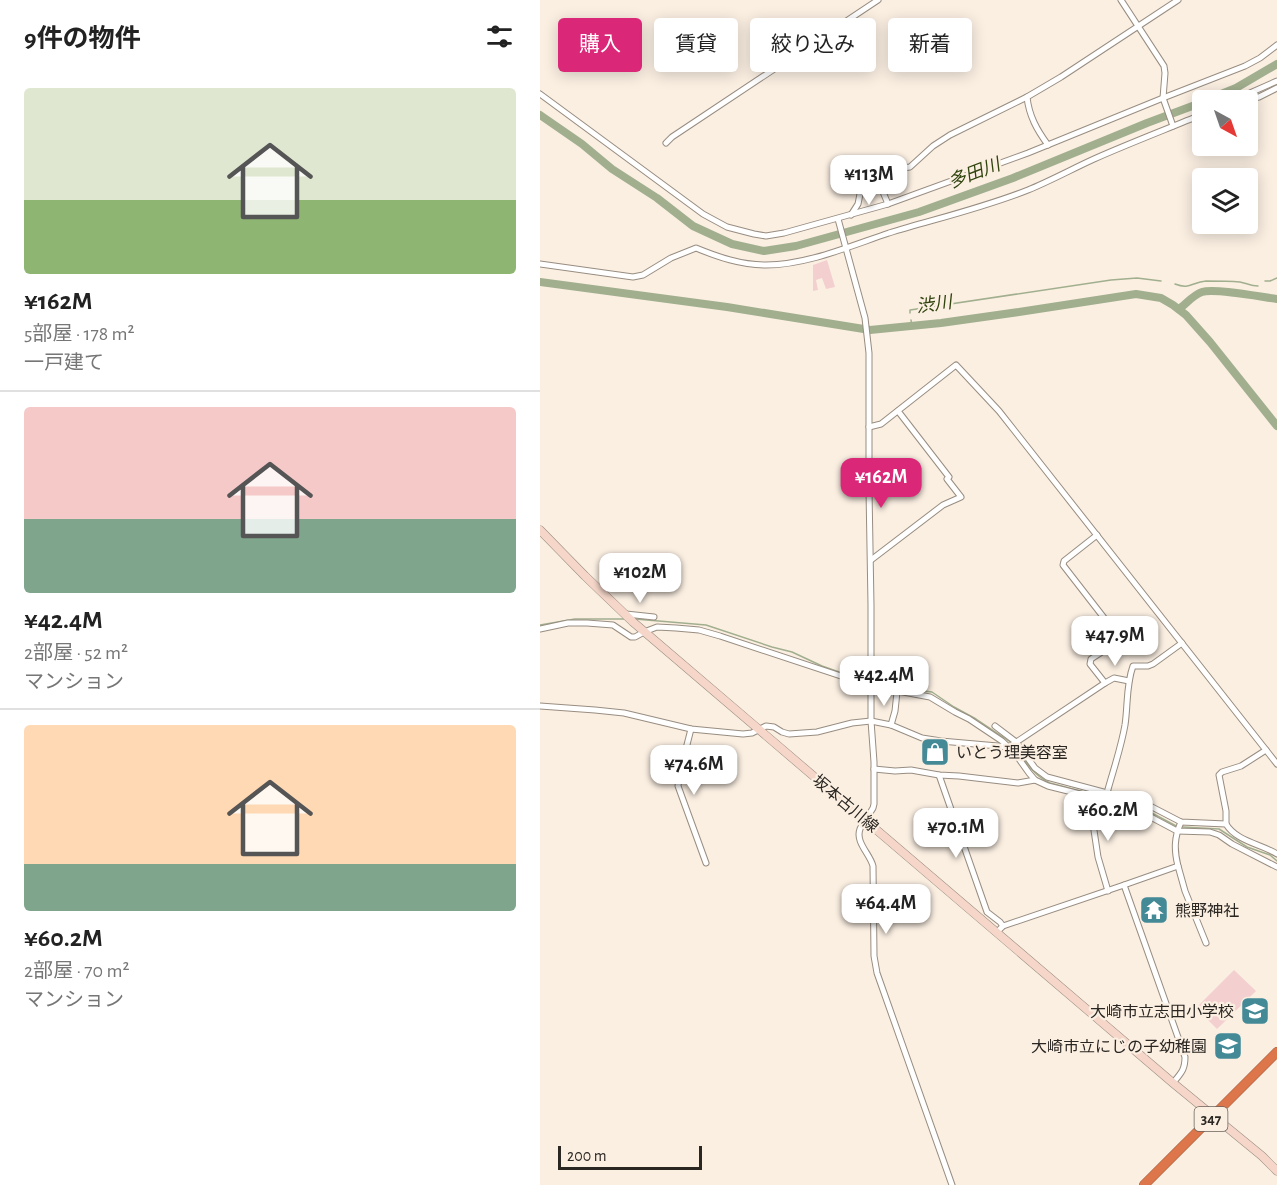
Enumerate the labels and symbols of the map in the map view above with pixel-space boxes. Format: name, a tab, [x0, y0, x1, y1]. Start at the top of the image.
north arrow	[1192, 90, 1258, 156]
water label: 多田川	[945, 153, 1005, 192]
pin: ¥113M	[827, 155, 911, 206]
water label: 渋川	[915, 291, 955, 316]
pin: ¥162M	[839, 458, 923, 509]
pin: ¥102M	[598, 553, 682, 604]
pin: ¥47.9M	[1066, 616, 1164, 667]
pin: ¥42.4M	[835, 656, 933, 707]
shop icon: いとう理美容室	[919, 736, 951, 768]
place label: いとう理美容室	[956, 744, 1068, 761]
pin: ¥74.6M	[645, 745, 743, 796]
street label: 坂本古川線	[810, 771, 882, 836]
pin: ¥60.2M	[1059, 791, 1157, 842]
pin: ¥70.1M	[907, 808, 1005, 859]
pin: ¥64.4M	[837, 884, 935, 935]
temple icon: 熊野神社	[1138, 894, 1170, 926]
place label: 熊野神社	[1175, 902, 1239, 919]
school or university icon: 大崎市立志田小学校	[1239, 995, 1271, 1027]
place label: 大崎市立志田小学校	[1090, 1003, 1234, 1020]
school or university icon: 大崎市立にじの子幼稚園	[1212, 1030, 1244, 1062]
place label: 大崎市立にじの子幼稚園	[1031, 1038, 1207, 1055]
road number: 347	[1194, 1107, 1228, 1131]
scale bar	[558, 1143, 702, 1170]

